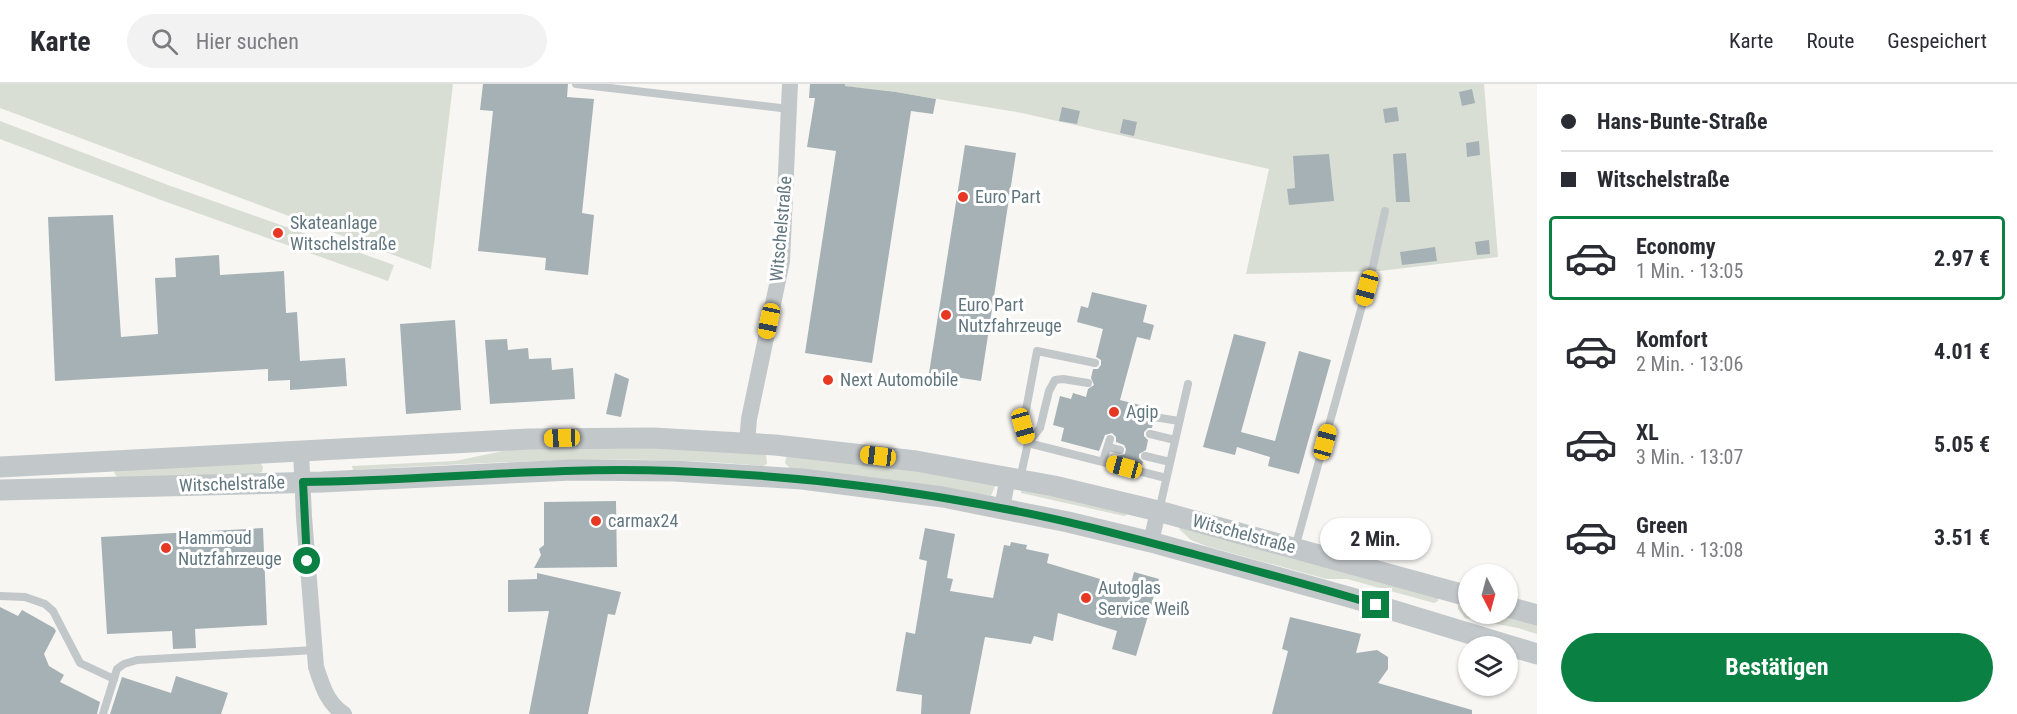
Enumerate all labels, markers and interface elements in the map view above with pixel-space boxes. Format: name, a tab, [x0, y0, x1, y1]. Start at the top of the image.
search box	[127, 14, 547, 68]
text: Karte	[30, 25, 91, 58]
icon: search	[148, 25, 181, 58]
text: Hier suchen	[196, 29, 299, 54]
text: Karte	[1729, 29, 1773, 53]
text: Route	[1806, 29, 1854, 53]
text: Gespeichert	[1887, 29, 1987, 53]
text: Hans-Bunte-Straße	[1597, 109, 1768, 134]
text: Witschelstraße	[1597, 167, 1730, 192]
street label: Witschelstraße	[765, 175, 796, 283]
place label: Euro Part	[975, 186, 1041, 207]
marker: Euro Part	[956, 190, 970, 204]
place label: Skateanlage Witschelstraße	[290, 212, 396, 254]
marker: Skateanlage Witschelstraße	[271, 226, 285, 240]
icon: car	[1564, 231, 1618, 285]
text: Economy	[1636, 234, 1716, 259]
text: 2.97 €	[1934, 246, 1990, 271]
text: 1 Min. · 13:05	[1636, 259, 1743, 283]
car	[1354, 268, 1380, 308]
place label: Euro Part Nutzfahrzeuge	[958, 294, 1062, 336]
car	[756, 302, 782, 340]
marker: Euro Part Nutzfahrzeuge	[939, 308, 953, 322]
icon: car	[1564, 324, 1618, 378]
text: Komfort	[1636, 327, 1708, 352]
text: 4.01 €	[1934, 339, 1990, 364]
text: 2 Min. · 13:06	[1636, 352, 1743, 376]
place label: Next Automobile	[840, 369, 958, 390]
marker: Next Automobile	[821, 373, 835, 387]
place label: Agip	[1126, 401, 1158, 422]
marker: Agip	[1107, 405, 1121, 419]
car	[1009, 406, 1037, 446]
icon: car	[1564, 417, 1618, 471]
text: XL	[1636, 420, 1659, 445]
car	[1312, 422, 1338, 462]
car	[544, 428, 580, 448]
text: 5.05 €	[1934, 432, 1990, 457]
car	[859, 445, 897, 467]
text: 3 Min. · 13:07	[1636, 445, 1743, 469]
car	[1104, 454, 1144, 480]
street label: Witschelstraße	[179, 471, 285, 496]
place label: carmax24	[608, 510, 678, 531]
street label: Witschelstraße	[1190, 510, 1298, 557]
icon: car	[1564, 510, 1618, 564]
text: Green	[1636, 513, 1688, 538]
marker: carmax24	[589, 514, 603, 528]
callout: 2 Min.	[1320, 518, 1432, 560]
text: 3.51 €	[1934, 525, 1990, 550]
place label: Hammoud Nutzfahrzeuge	[178, 527, 282, 569]
text: 2 Min.	[1350, 527, 1401, 551]
text: 4 Min. · 13:08	[1636, 538, 1743, 562]
marker: Hammoud Nutzfahrzeuge	[159, 541, 173, 555]
route start	[293, 547, 320, 574]
north arrow	[1458, 564, 1518, 624]
map controls	[1458, 564, 1518, 696]
place label: Autoglas Service Weiß	[1098, 577, 1190, 619]
marker: Autoglas Service Weiß	[1079, 591, 1093, 605]
route end	[1362, 591, 1389, 618]
button: Bestätigen	[1561, 633, 1993, 702]
button: layers	[1458, 636, 1518, 696]

